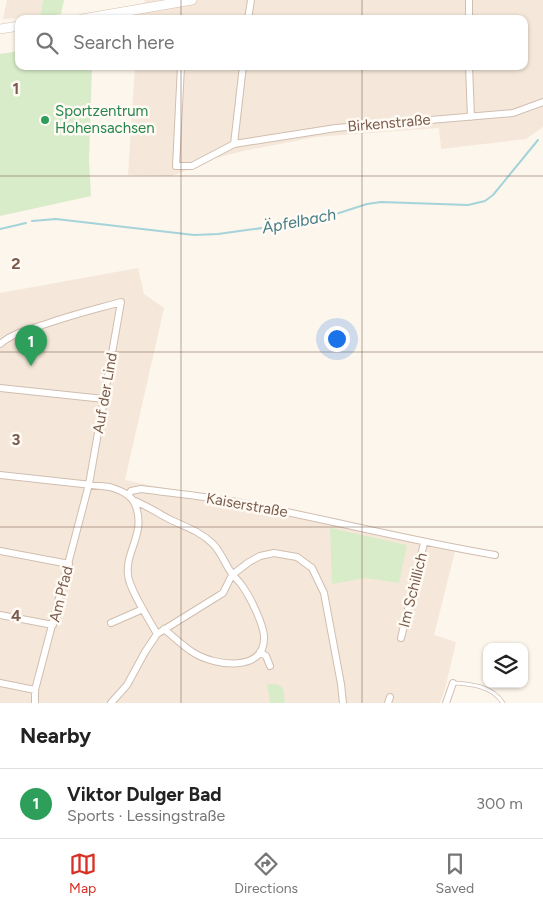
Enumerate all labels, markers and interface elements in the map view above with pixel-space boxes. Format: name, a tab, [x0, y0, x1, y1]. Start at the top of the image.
search box	[15, 15, 528, 70]
icon: search	[33, 29, 61, 57]
text: Search here	[73, 31, 175, 54]
text: 1	[13, 79, 19, 98]
place label: Sportzentrum Hohensachsen	[55, 102, 155, 137]
street label: Birkenstraße	[347, 110, 431, 136]
marker: Sportzentrum Hohensachsen	[39, 114, 51, 126]
water label: Äpfelbach	[259, 205, 338, 238]
text: 2	[11, 254, 21, 273]
pin: 1	[15, 325, 47, 366]
your location	[324, 326, 350, 352]
street label: Auf der Lind	[89, 351, 121, 435]
text: 3	[12, 430, 21, 449]
street label: Kaiserstraße	[205, 489, 289, 521]
street label: Im Schillich	[395, 551, 431, 629]
street label: Am Pfad	[45, 564, 77, 624]
text: 4	[11, 606, 21, 625]
map controls	[483, 643, 528, 688]
button: layers	[483, 643, 528, 688]
text: Nearby	[20, 723, 91, 748]
text: Viktor Dulger Bad	[67, 783, 222, 806]
text: 1	[33, 794, 39, 813]
text: 300 m	[476, 794, 523, 813]
text: Sports · Lessingstraße	[67, 806, 225, 825]
tab: Map	[69, 850, 97, 897]
tab: Directions	[234, 850, 298, 897]
tab: Saved	[436, 850, 474, 897]

